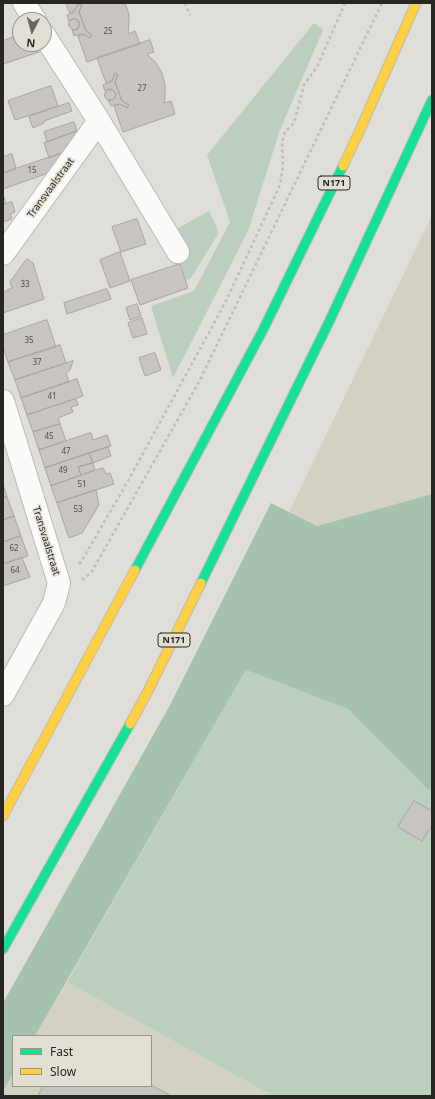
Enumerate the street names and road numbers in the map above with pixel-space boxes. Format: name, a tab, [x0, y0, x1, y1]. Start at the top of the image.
street label: Transvaalstraat	[25, 156, 77, 220]
road number: N171	[318, 176, 350, 190]
street label: Transvaalstraat	[30, 505, 62, 577]
road number: N171	[158, 633, 190, 647]

